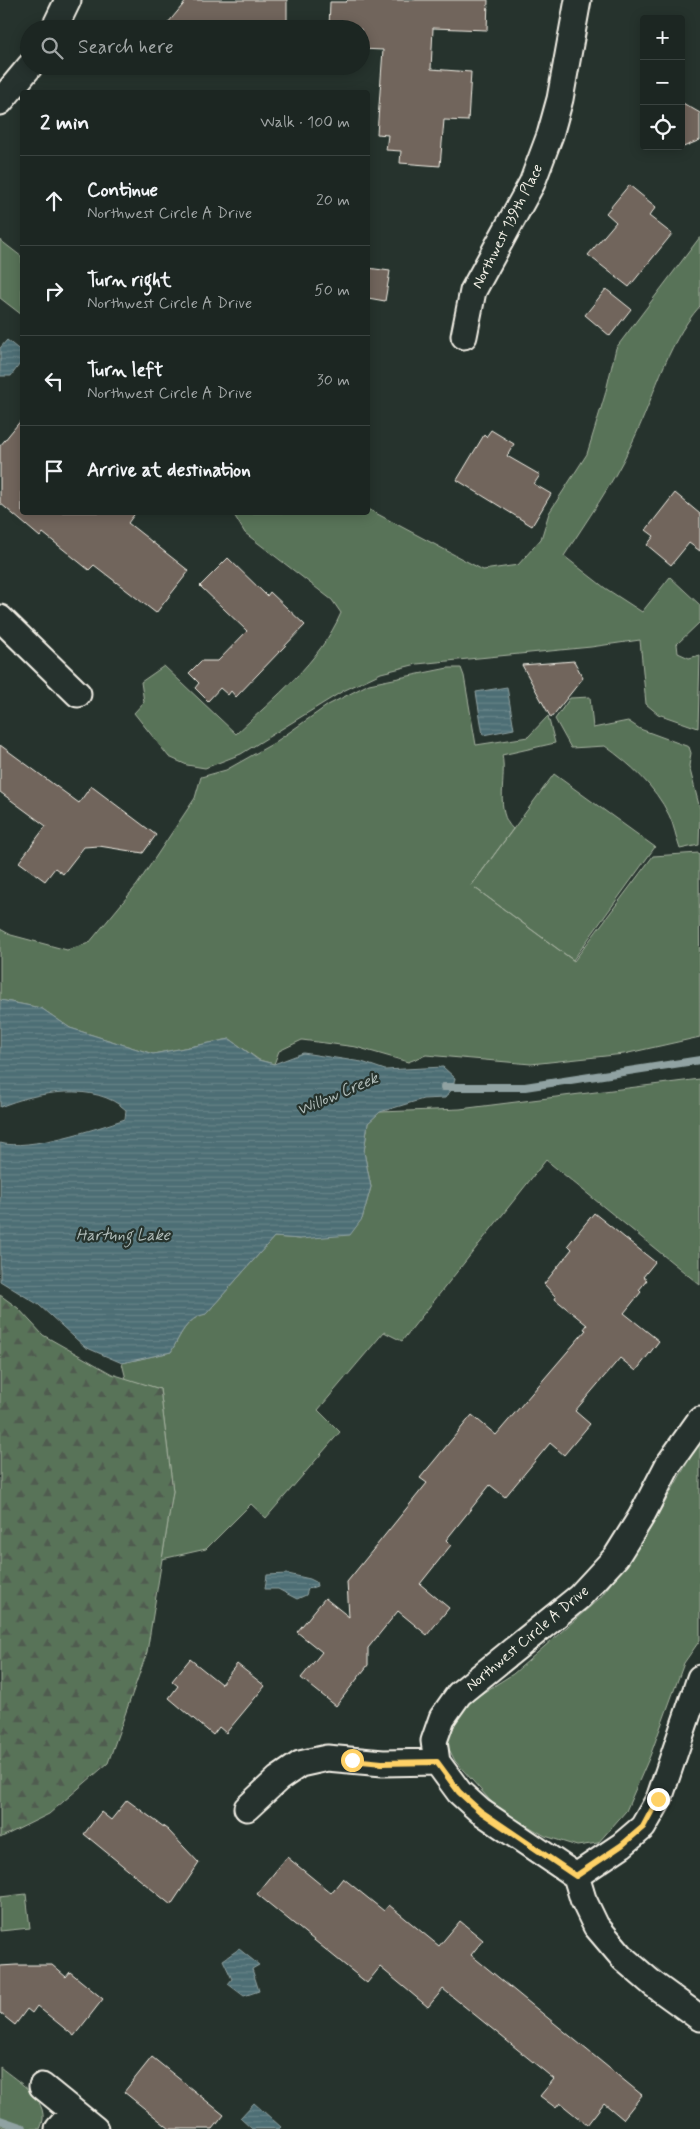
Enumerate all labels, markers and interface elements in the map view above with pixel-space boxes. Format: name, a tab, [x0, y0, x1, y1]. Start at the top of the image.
map controls	[640, 15, 685, 150]
button: +	[640, 15, 685, 60]
search box	[20, 20, 370, 75]
icon: search	[38, 34, 66, 62]
text: Search here	[78, 35, 174, 60]
button: −	[640, 60, 685, 105]
button: locate	[640, 105, 685, 150]
text: 2 min	[40, 109, 89, 137]
text: Walk · 100 m	[260, 112, 350, 133]
street label: Northwest 139th Place	[468, 160, 548, 292]
text: Continue	[87, 178, 158, 203]
icon: ahead	[40, 187, 68, 215]
text: 20 m	[316, 190, 350, 211]
text: Northwest Circle A Drive	[87, 203, 252, 224]
text: Turn right	[87, 268, 171, 293]
icon: right	[40, 277, 68, 305]
text: 50 m	[314, 280, 350, 301]
text: Northwest Circle A Drive	[87, 293, 252, 314]
text: Turn left	[87, 358, 163, 383]
icon: left	[40, 367, 68, 395]
text: 30 m	[317, 370, 350, 391]
text: Northwest Circle A Drive	[87, 383, 252, 404]
icon: arrive	[40, 457, 68, 485]
text: Arrive at destination	[87, 458, 251, 483]
water label: Willow Creek	[294, 1068, 382, 1121]
water label: Hartung Lake	[76, 1225, 171, 1248]
street label: Northwest Circle A Drive	[462, 1581, 594, 1696]
route start	[341, 1749, 364, 1772]
route end	[647, 1788, 670, 1811]

